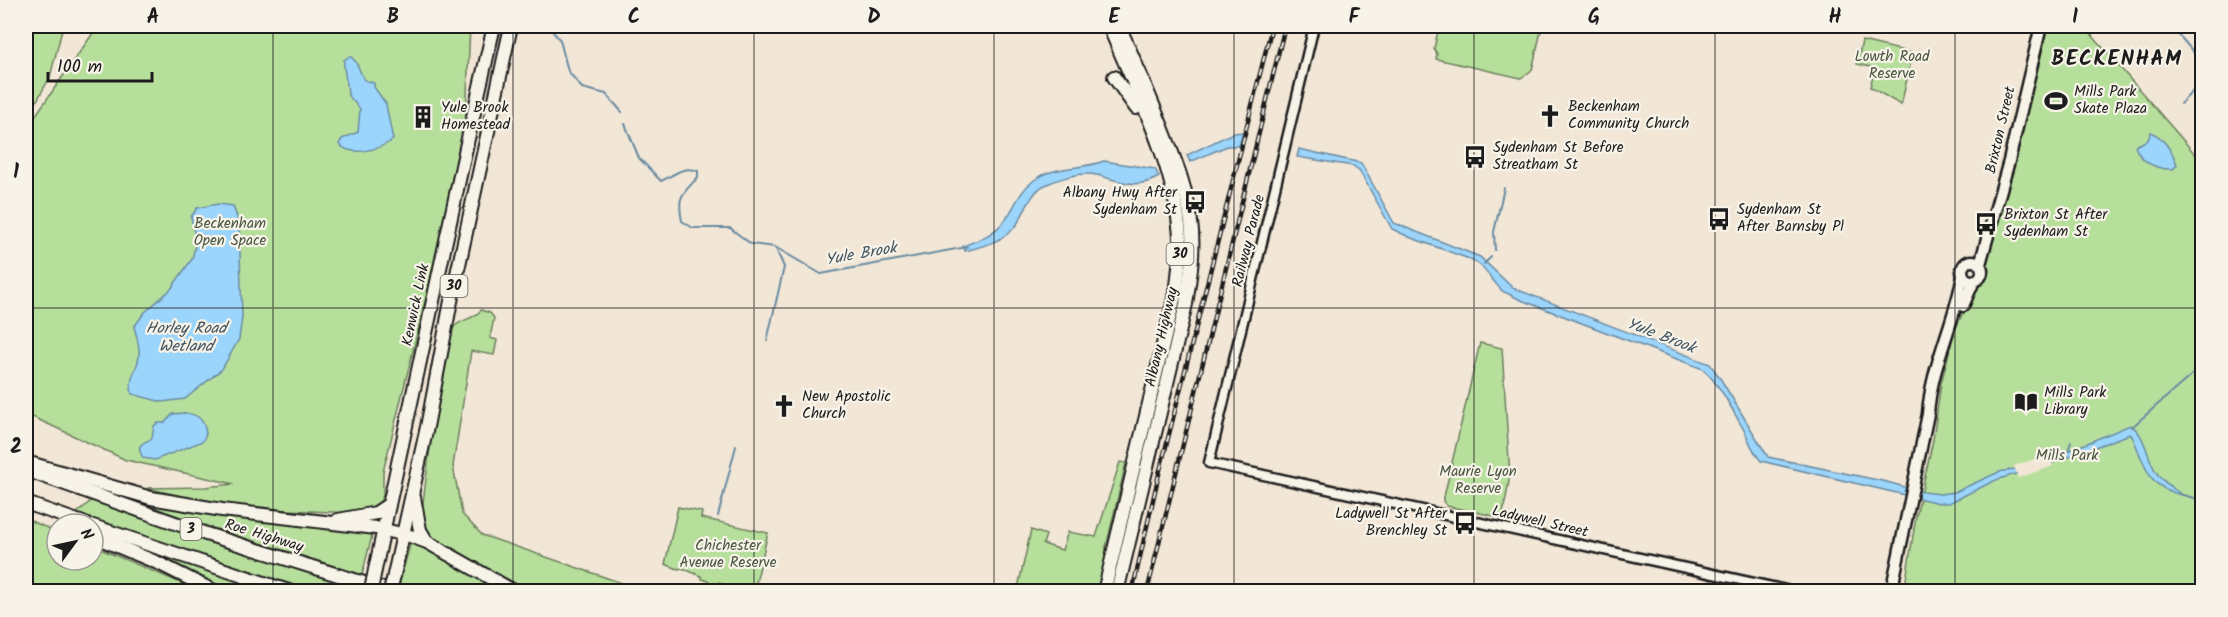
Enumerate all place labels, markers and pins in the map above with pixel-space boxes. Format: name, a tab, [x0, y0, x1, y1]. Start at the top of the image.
place label: Mills Park Skate Plaza	[2074, 80, 2147, 121]
sports icon: Mills Park Skate Plaza	[2043, 88, 2069, 114]
place label: Beckenham Community Church	[1568, 95, 1689, 136]
place label: Yule Brook Homestead	[441, 96, 511, 137]
church icon: Beckenham Community Church	[1537, 103, 1563, 129]
building icon: Yule Brook Homestead	[410, 104, 436, 130]
place label: Sydenham St Before Streatham St	[1493, 136, 1624, 177]
bus stop icon: Sydenham St Before Streatham St	[1462, 144, 1488, 170]
place label: Albany Hwy After Sydenham St	[1063, 181, 1178, 222]
bus stop icon: Albany Hwy After Sydenham St	[1182, 189, 1208, 215]
place label: Sydenham St After Barnsby Pl	[1737, 198, 1844, 239]
place label: Brixton St After Sydenham St	[2004, 203, 2108, 244]
bus stop icon: Sydenham St After Barnsby Pl	[1706, 206, 1732, 232]
bus stop icon: Brixton St After Sydenham St	[1973, 211, 1999, 237]
place label: Mills Park Library	[2044, 381, 2107, 422]
place label: New Apostolic Church	[802, 385, 891, 426]
library icon: Mills Park Library	[2013, 389, 2039, 415]
church icon: New Apostolic Church	[771, 393, 797, 419]
place label: Ladywell St After Brenchley St	[1335, 502, 1448, 543]
bus stop icon: Ladywell St After Brenchley St	[1452, 510, 1478, 536]

